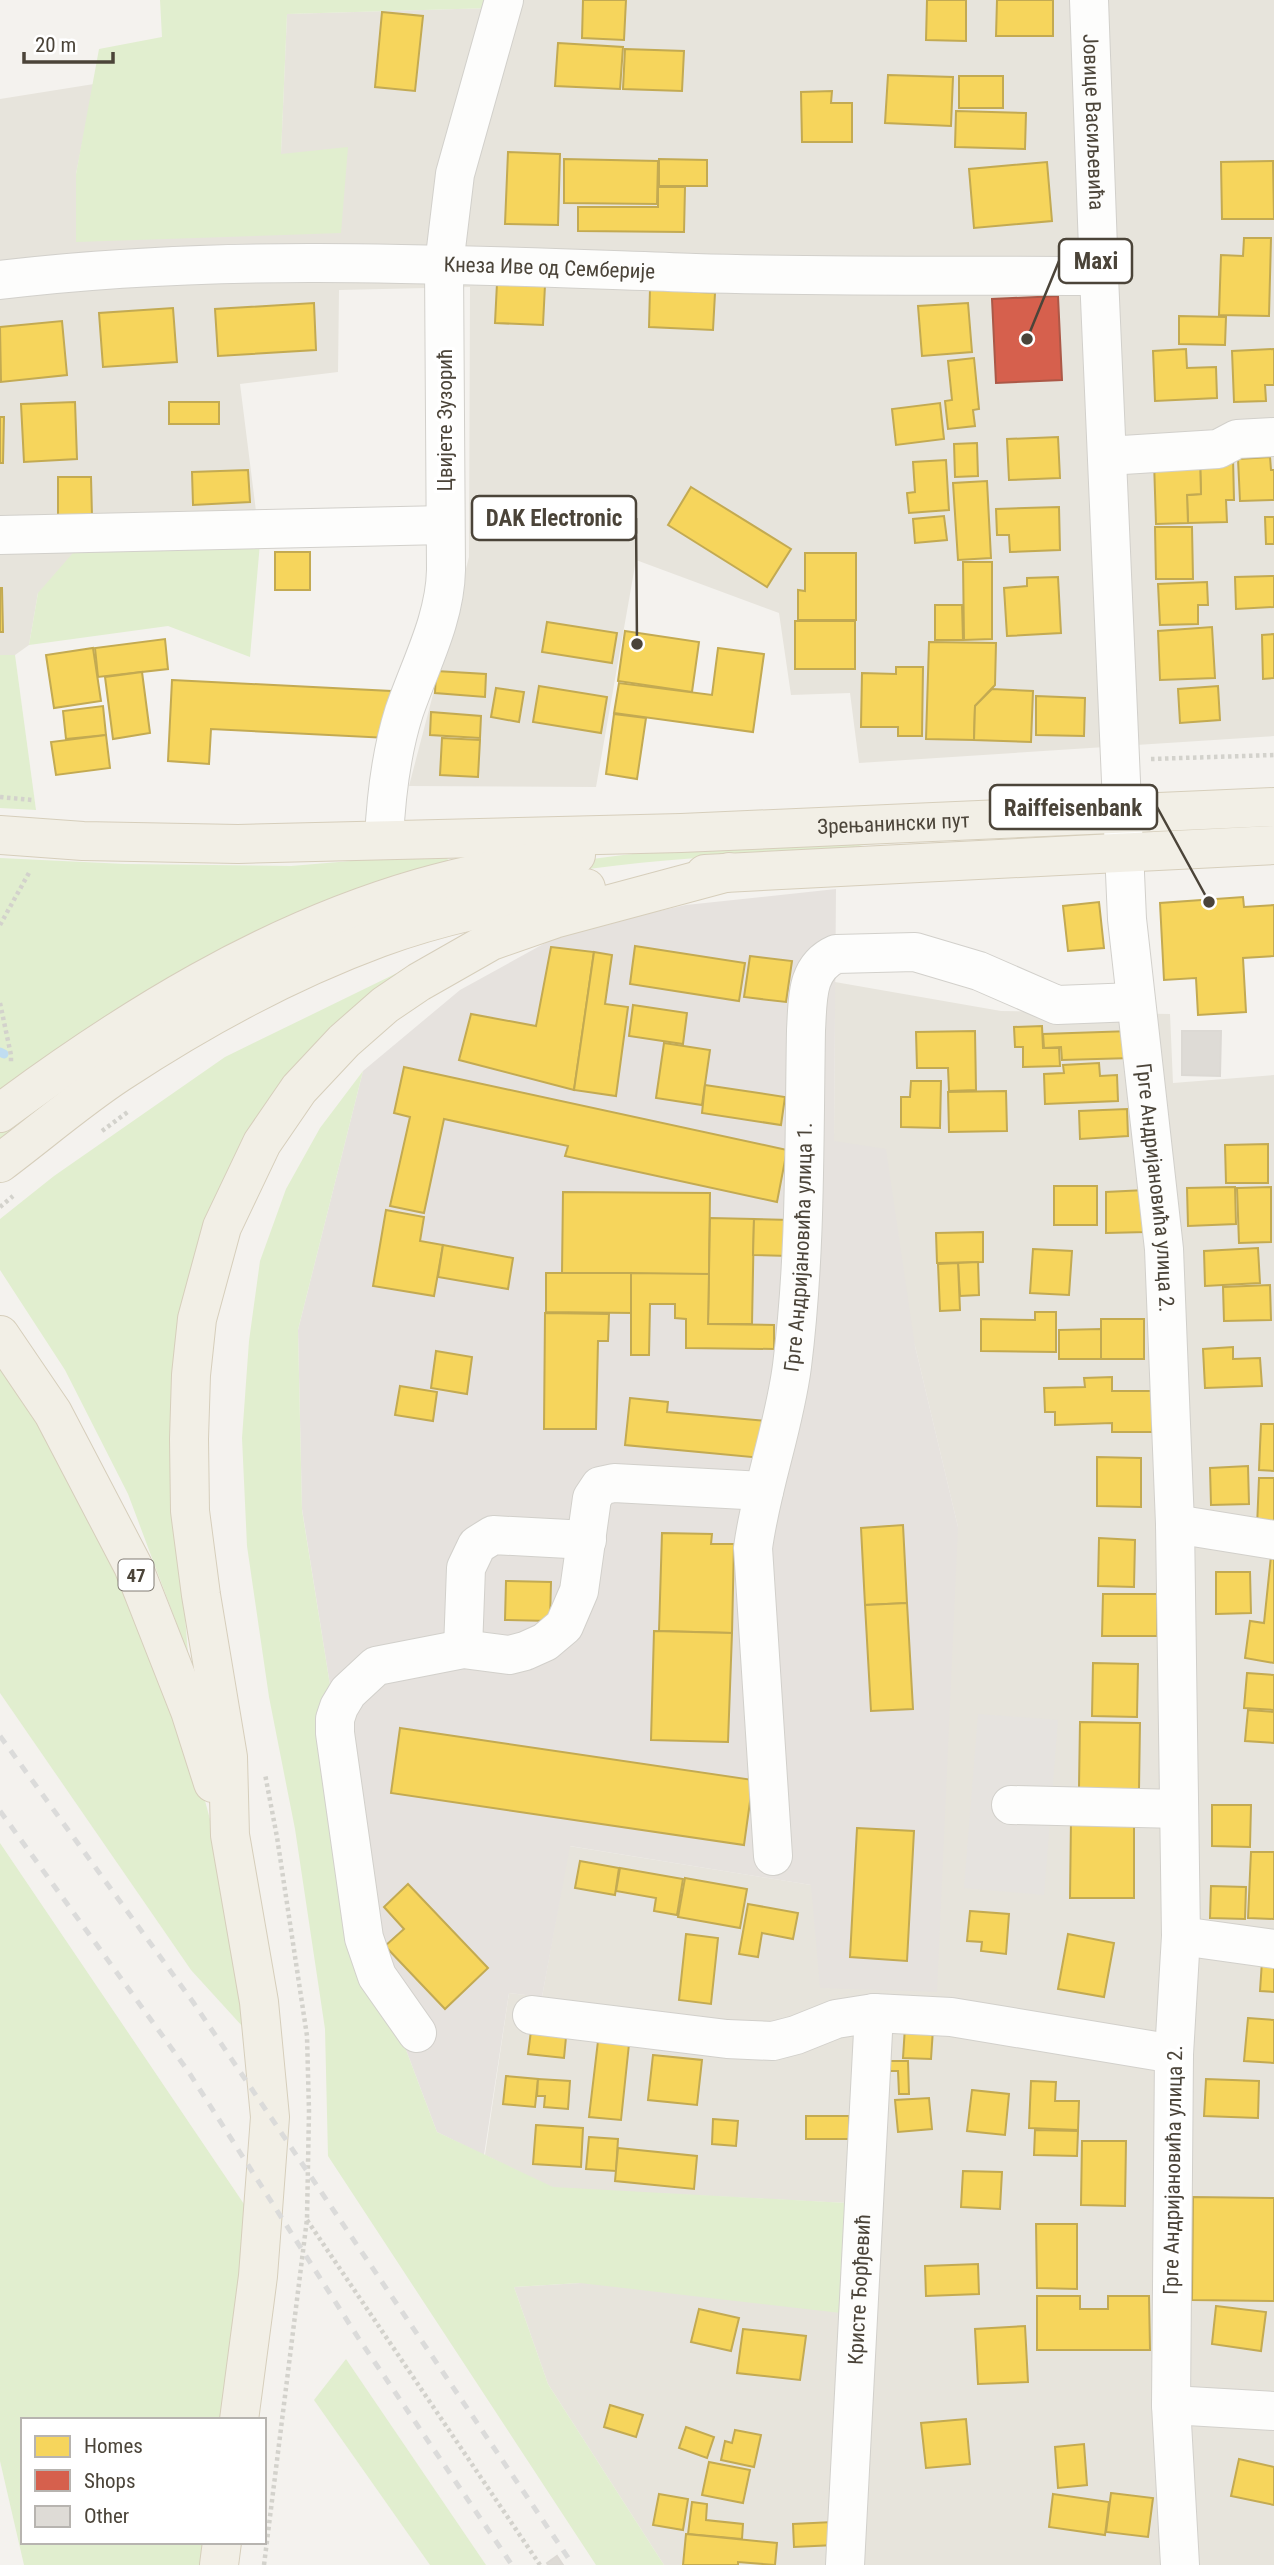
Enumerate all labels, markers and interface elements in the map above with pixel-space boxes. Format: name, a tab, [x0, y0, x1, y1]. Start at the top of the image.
scale bar	[24, 21, 114, 65]
text: 20 m	[35, 33, 76, 57]
street label: Јовице Васиљевића	[1078, 33, 1109, 211]
callout: Maxi	[1059, 239, 1132, 283]
text: Maxi	[1074, 248, 1118, 275]
street label: Кнеза Иве од Семберије	[443, 253, 656, 284]
street label: Цвијете Зузорић	[433, 349, 457, 491]
callout: DAK Electronic	[472, 496, 636, 540]
text: DAK Electronic	[486, 505, 622, 532]
callout: Raiffeisenbank	[990, 785, 1157, 829]
text: Raiffeisenbank	[1004, 795, 1143, 822]
street label: Зрењанински пут	[817, 808, 970, 839]
street label: Грге Андријановића улица 2.	[1131, 1062, 1179, 1313]
street label: Грге Андријановића улица 1.	[779, 1122, 817, 1374]
road number: 47	[118, 1560, 154, 1590]
street label: Грге Андријановића улица 2.	[1159, 2045, 1187, 2295]
street label: Кристе Ђорђевић	[844, 2213, 875, 2365]
legend	[21, 2418, 266, 2544]
text: Homes	[84, 2434, 143, 2458]
text: Shops	[84, 2469, 136, 2493]
text: Other	[84, 2504, 129, 2528]

